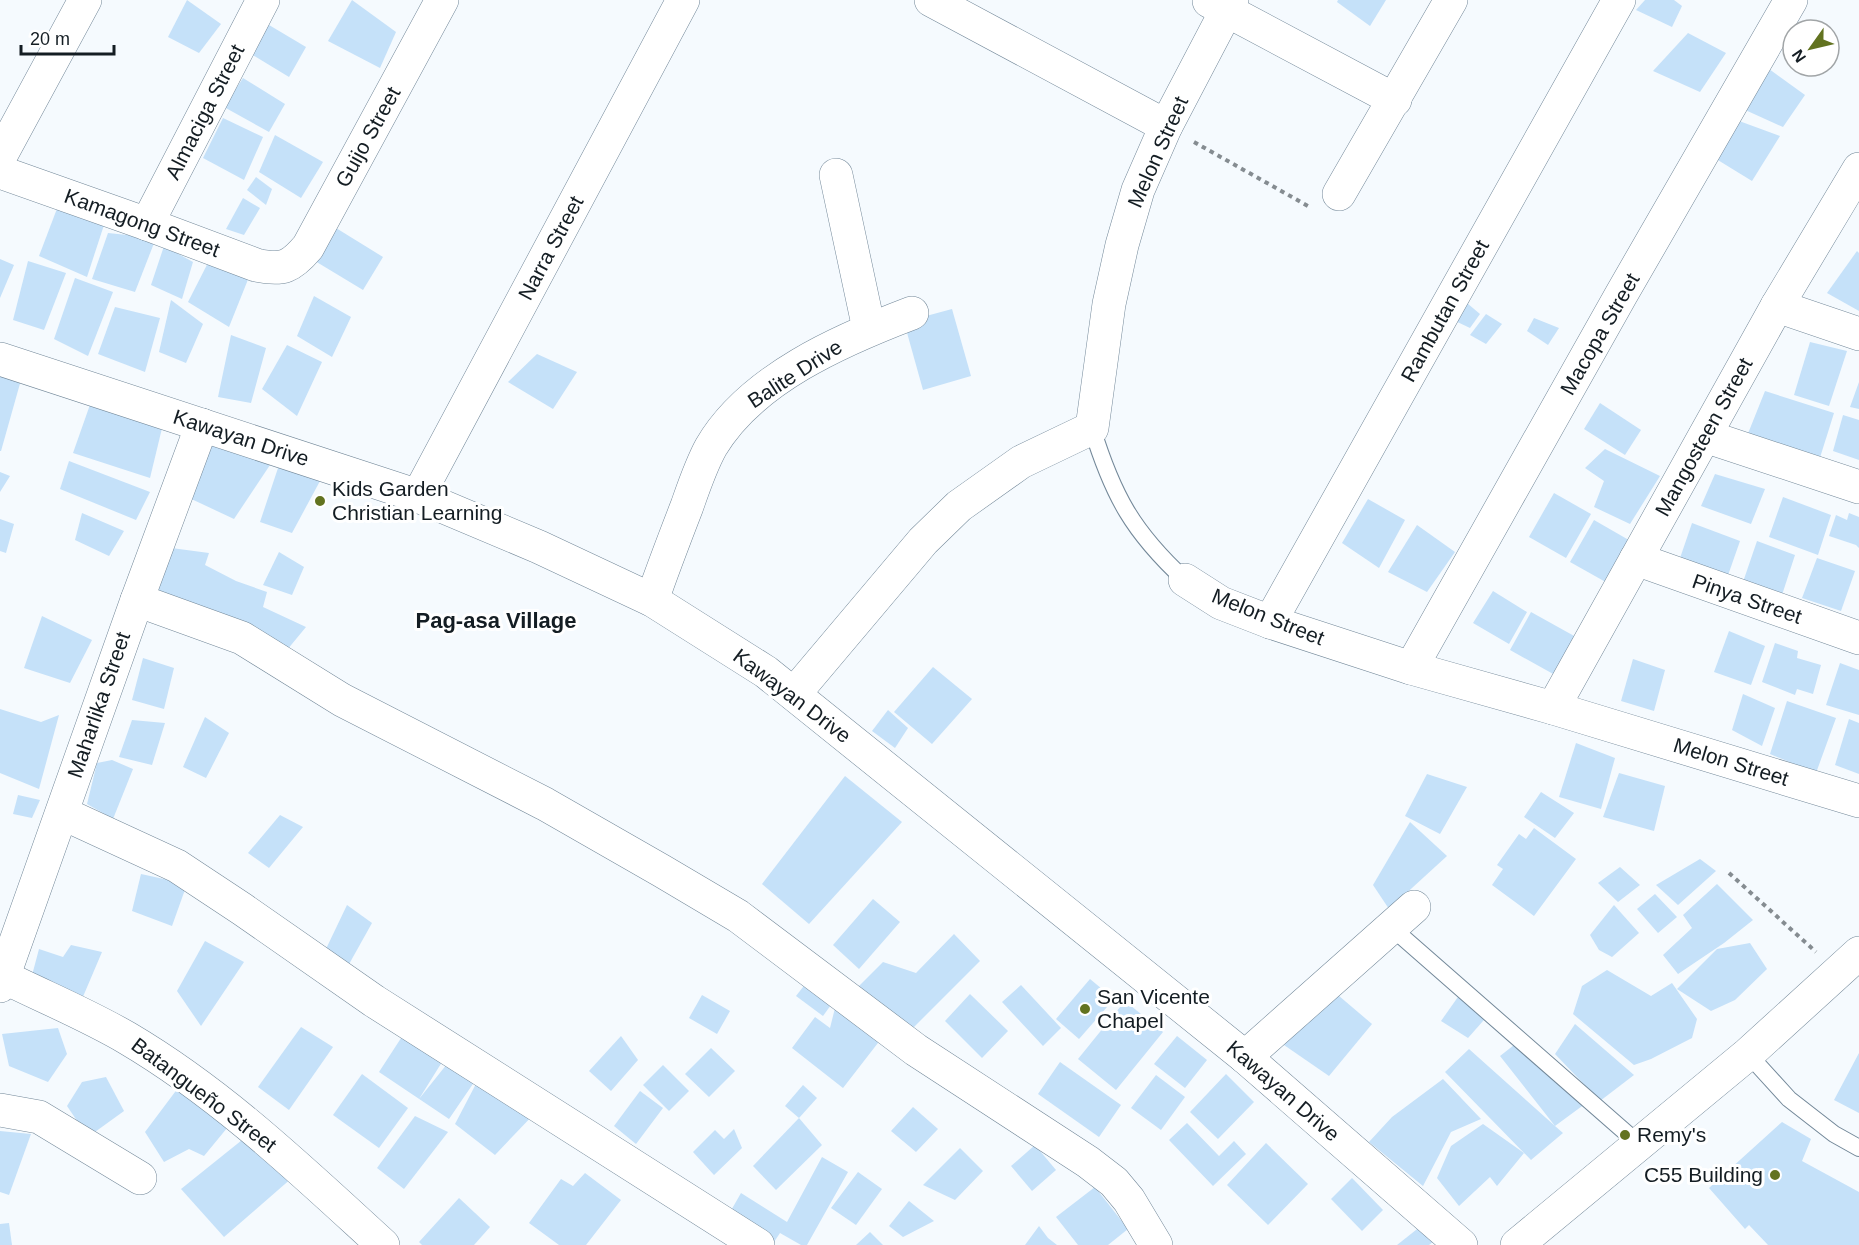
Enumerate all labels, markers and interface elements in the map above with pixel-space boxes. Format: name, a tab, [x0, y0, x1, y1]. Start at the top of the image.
scale bar	[21, 18, 114, 56]
north arrow	[1781, 18, 1841, 78]
text: 20 m	[30, 29, 70, 49]
street label: Almaciga Street	[161, 40, 249, 183]
text: N	[1789, 47, 1809, 66]
street label: Guijo Street	[331, 83, 405, 191]
street label: Melon Street	[1123, 93, 1192, 211]
street label: Kamagong Street	[61, 184, 223, 261]
street label: Narra Street	[514, 192, 588, 304]
street label: Rambutan Street	[1396, 236, 1493, 386]
street label: Macopa Street	[1555, 269, 1644, 399]
street label: Balite Drive	[743, 335, 846, 412]
street label: Mangosteen Street	[1650, 353, 1757, 520]
street label: Kawayan Drive	[170, 405, 312, 470]
place label: Kids Garden Christian Learning	[332, 477, 502, 524]
marker: Kids Garden Christian Learning	[313, 494, 327, 508]
street label: Pinya Street	[1689, 569, 1805, 628]
street label: Melon Street	[1209, 584, 1328, 650]
district label: Pag-asa Village	[415, 608, 577, 633]
street label: Maharlika Street	[63, 629, 134, 781]
street label: Kawayan Drive	[729, 644, 856, 747]
street label: Melon Street	[1671, 733, 1792, 790]
place label: San Vicente Chapel	[1097, 985, 1210, 1032]
marker: San Vicente Chapel	[1078, 1002, 1092, 1016]
street label: Batangueño Street	[127, 1033, 281, 1157]
street label: Kawayan Drive	[1222, 1036, 1344, 1146]
place label: Remy's	[1637, 1123, 1706, 1146]
marker: Remy's	[1618, 1128, 1632, 1142]
place label: C55 Building	[1644, 1163, 1763, 1186]
marker: C55 Building	[1768, 1168, 1782, 1182]

